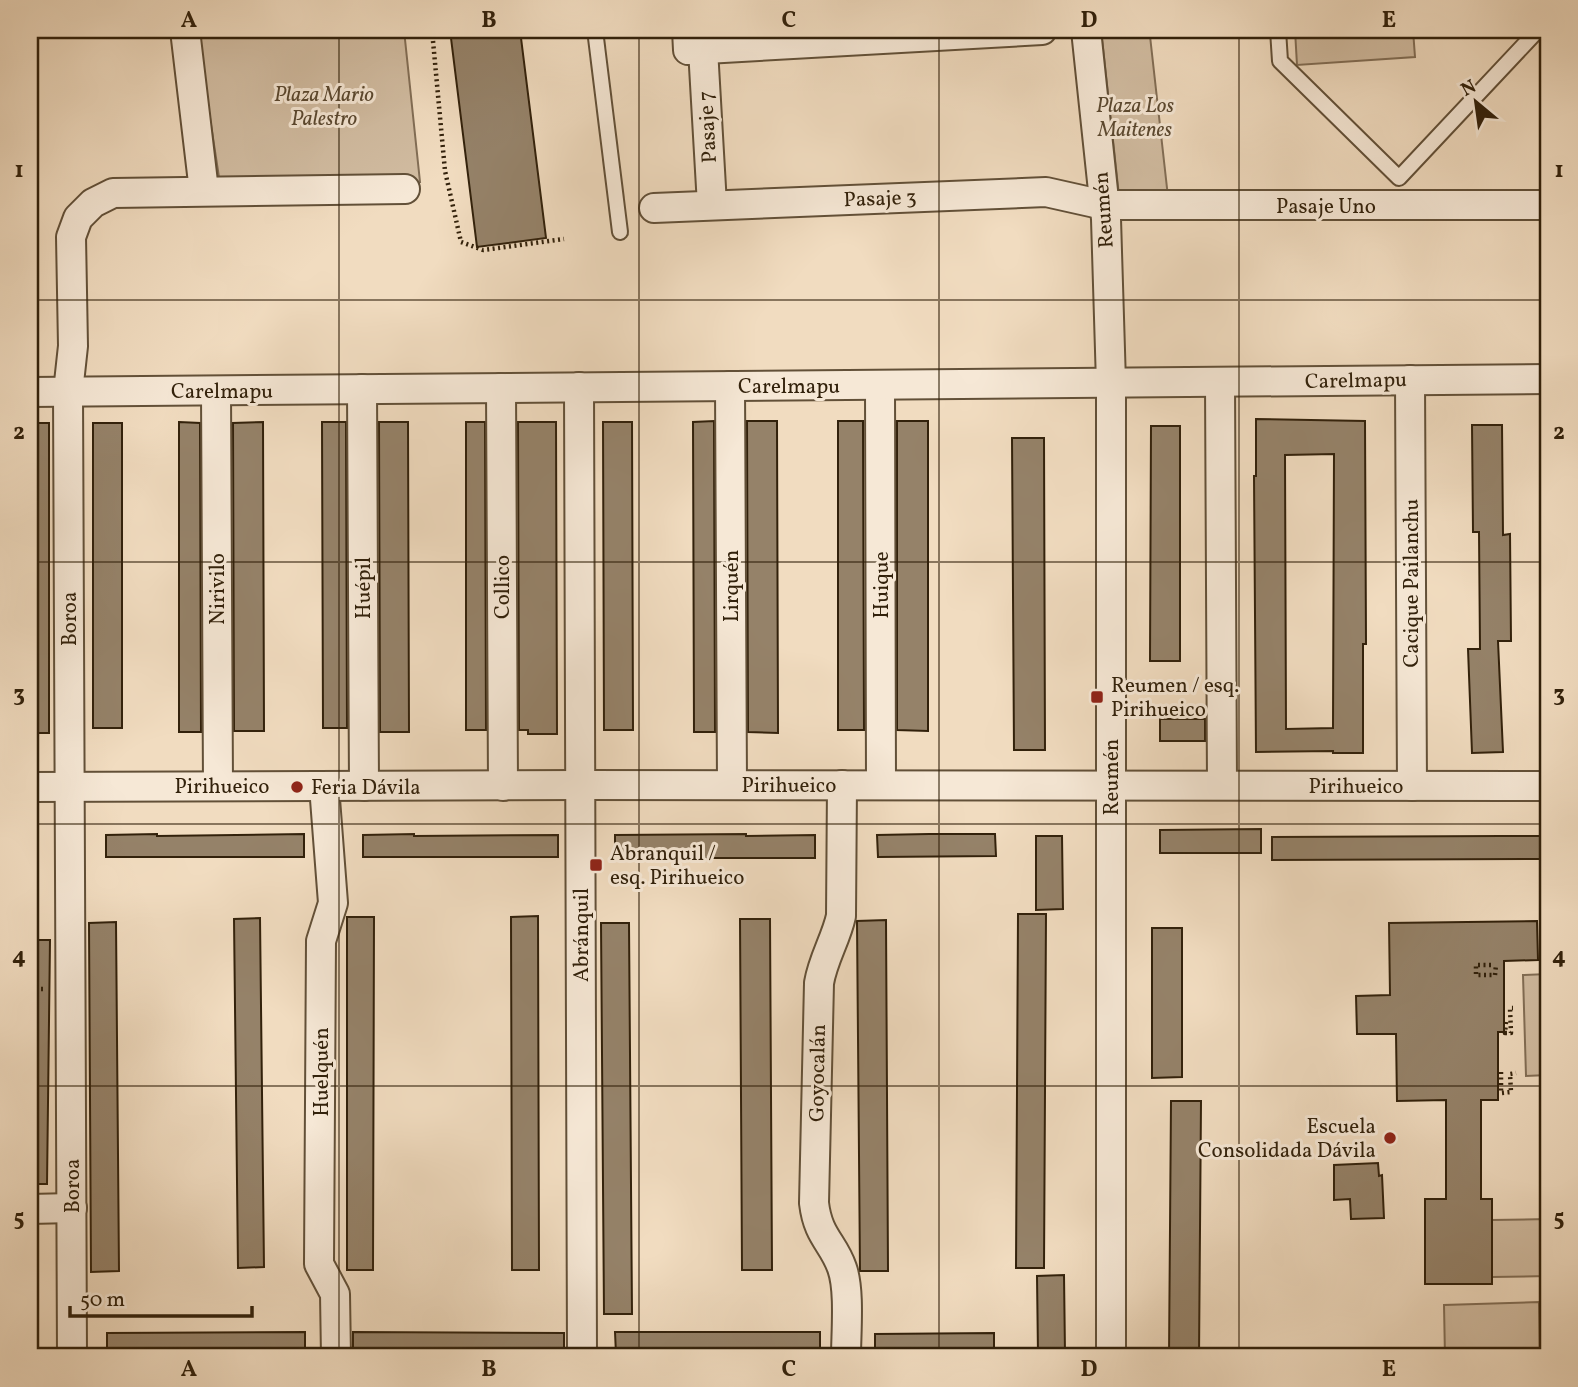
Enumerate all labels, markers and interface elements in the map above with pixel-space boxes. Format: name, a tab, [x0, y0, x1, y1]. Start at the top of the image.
text: A	[181, 5, 197, 37]
text: B	[481, 5, 497, 37]
text: C	[782, 5, 796, 37]
text: D	[1081, 5, 1098, 37]
text: E	[1382, 5, 1396, 37]
north arrow	[1442, 66, 1512, 136]
text: N	[1456, 74, 1481, 104]
park label: Plaza Mario Palestro	[274, 81, 374, 134]
street label: Pasaje 7	[692, 90, 725, 164]
park label: Plaza Los Maitenes	[1096, 92, 1174, 145]
text: 1	[14, 155, 24, 187]
text: 1	[1554, 155, 1564, 187]
street label: Reumén	[1087, 171, 1122, 249]
street label: Pasaje 3	[843, 184, 917, 215]
street label: Pasaje Uno	[1276, 193, 1376, 222]
street label: Carelmapu	[1305, 366, 1407, 397]
street label: Carelmapu	[738, 373, 840, 402]
street label: Carelmapu	[171, 378, 273, 407]
text: 2	[13, 417, 25, 449]
text: 2	[1553, 417, 1565, 449]
street label: Cacique Pailanchu	[1398, 499, 1427, 667]
street label: Lirquén	[718, 550, 747, 622]
street label: Huique	[868, 551, 897, 619]
street label: Nirivilo	[204, 553, 233, 625]
street label: Collico	[489, 555, 518, 619]
street label: Huépil	[350, 557, 379, 619]
street label: Boroa	[56, 592, 85, 646]
place label: Reumen / esq. Pirihueico	[1111, 672, 1239, 725]
text: 3	[13, 679, 25, 711]
text: 3	[1553, 679, 1565, 711]
marker: Reumen / esq. Pirihueico	[1089, 689, 1105, 705]
street label: Reumén	[1098, 739, 1127, 815]
street label: Pirihueico	[742, 772, 836, 801]
street label: Pirihueico	[175, 773, 269, 802]
street label: Pirihueico	[1309, 773, 1403, 802]
place label: Feria Dávila	[311, 774, 421, 803]
marker: Feria Dávila	[289, 779, 305, 795]
place label: Abranquil / esq. Pirihueico	[610, 840, 744, 893]
marker: Abranquil / esq. Pirihueico	[588, 857, 604, 873]
street label: Abránquil	[568, 888, 597, 982]
text: 4	[12, 941, 26, 973]
text: 4	[1552, 941, 1566, 973]
street label: Goyocalán	[803, 1024, 834, 1122]
street label: Huelquén	[308, 1027, 337, 1117]
place label: Escuela Consolidada Dávila	[1198, 1113, 1376, 1166]
marker: Escuela Consolidada Dávila	[1382, 1130, 1398, 1146]
street label: Boroa	[59, 1159, 88, 1213]
text: 5	[13, 1203, 25, 1235]
text: 5	[1553, 1203, 1565, 1235]
scale bar	[70, 1275, 252, 1319]
text: 50 m	[80, 1286, 125, 1315]
text: A	[181, 1354, 197, 1386]
text: B	[481, 1354, 497, 1386]
text: C	[782, 1354, 796, 1386]
text: D	[1081, 1354, 1098, 1386]
text: E	[1382, 1354, 1396, 1386]

